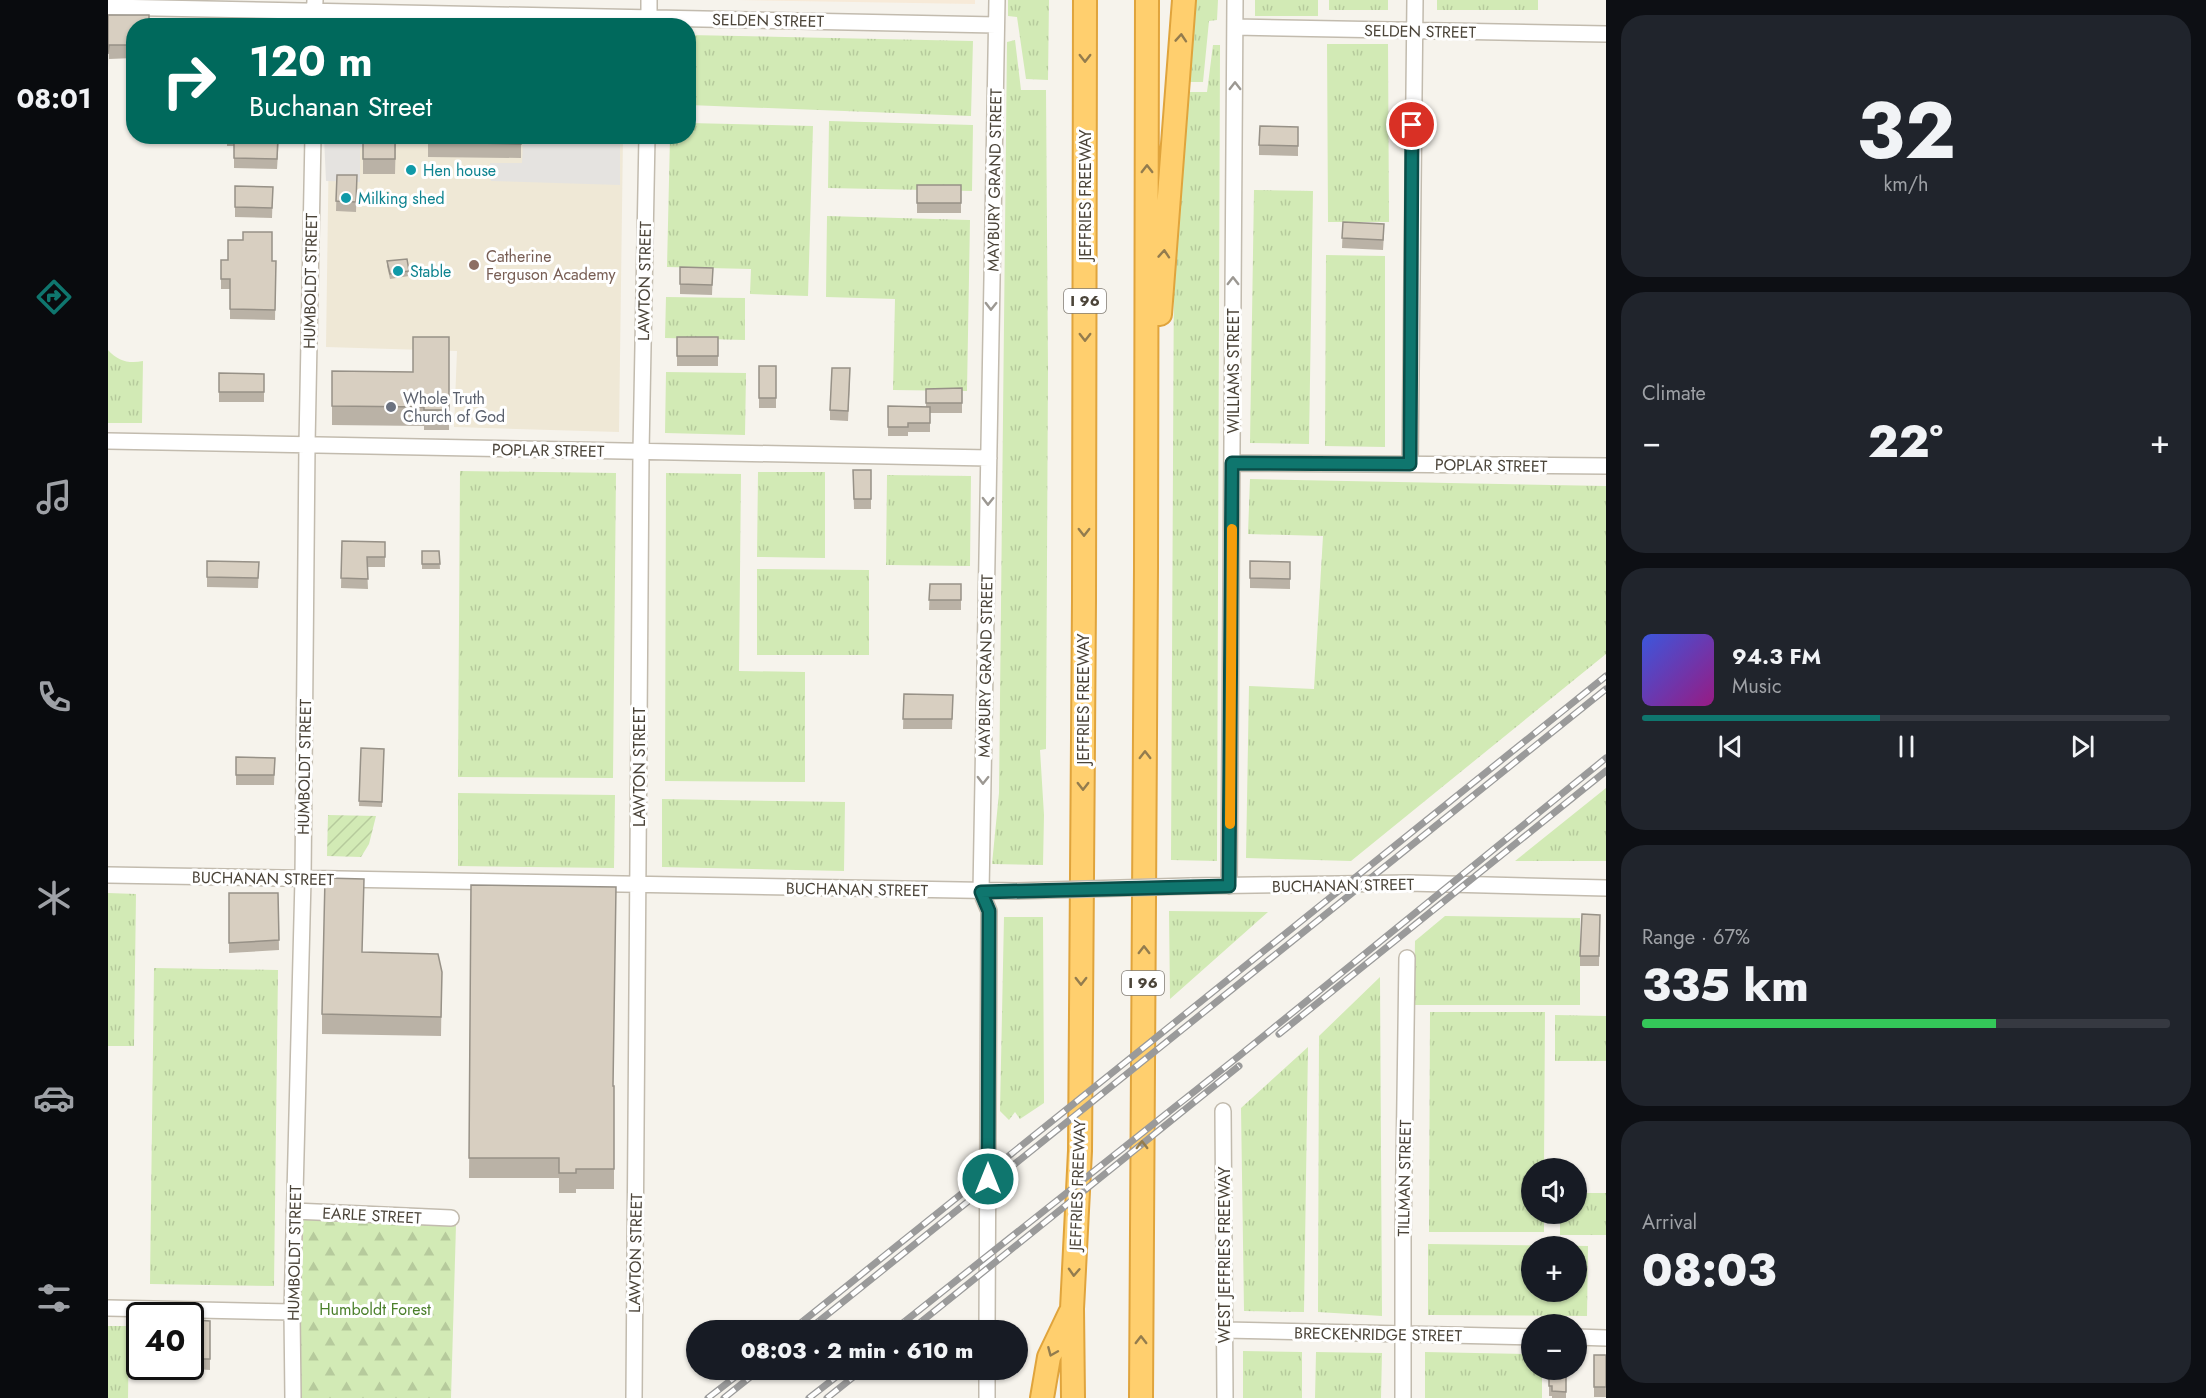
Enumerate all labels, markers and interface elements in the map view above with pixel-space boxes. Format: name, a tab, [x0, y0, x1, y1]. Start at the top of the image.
street label: SELDEN STREET	[712, 8, 825, 33]
street label: SELDEN STREET	[1364, 19, 1477, 44]
text: 120 m	[249, 31, 373, 92]
one-way arrow	[1174, 34, 1187, 43]
icon: right	[150, 42, 228, 120]
one-way arrow	[1079, 54, 1091, 63]
text: 32	[1856, 75, 1956, 187]
text: 08:01	[16, 79, 92, 118]
one-way arrow	[1229, 82, 1241, 91]
text: Buchanan Street	[249, 87, 432, 126]
street label: MAYBURY GRAND STREET	[981, 88, 1008, 272]
pin	[1386, 99, 1437, 150]
icon: arrive	[1395, 108, 1428, 141]
street label: JEFFRIES FREEWAY	[1074, 129, 1097, 263]
place label: Hen house	[423, 159, 496, 182]
marker: Hen house	[404, 163, 418, 177]
one-way arrow	[1141, 165, 1153, 174]
text: km/h	[1883, 170, 1929, 199]
place label: Milking shed	[358, 187, 445, 210]
marker: Milking shed	[339, 191, 353, 205]
street label: HUMBOLDT STREET	[298, 212, 323, 349]
street label: LAWTON STREET	[632, 220, 657, 341]
place label: Catherine Ferguson Academy	[486, 245, 617, 286]
one-way arrow	[1157, 249, 1170, 258]
marker: Catherine Ferguson Academy	[467, 258, 481, 272]
place label: Stable	[410, 260, 451, 283]
marker: Stable	[391, 264, 405, 278]
icon: directions	[33, 276, 75, 318]
one-way arrow	[1227, 277, 1239, 286]
road number: I 96	[1064, 289, 1106, 313]
one-way arrow	[985, 302, 998, 311]
street label: WILLIAMS STREET	[1222, 308, 1245, 434]
one-way arrow	[1079, 333, 1091, 342]
text: Climate	[1642, 379, 1706, 408]
place label: Whole Truth Church of God	[403, 387, 505, 428]
marker: Whole Truth Church of God	[384, 400, 398, 414]
text: 22°	[1868, 409, 1943, 474]
text: −	[1642, 418, 1661, 465]
text: +	[2150, 418, 2170, 465]
street label: POPLAR STREET	[492, 438, 605, 463]
street label: POPLAR STREET	[1435, 453, 1548, 478]
icon: music	[33, 476, 75, 518]
one-way arrow	[982, 497, 994, 506]
one-way arrow	[1078, 528, 1090, 537]
street label: MAYBURY GRAND STREET	[972, 574, 999, 758]
street label: JEFFRIES FREEWAY	[1072, 633, 1095, 767]
text: 94.3 FM	[1732, 640, 1821, 672]
text: Music	[1732, 672, 1782, 701]
icon: phone	[33, 676, 75, 718]
street label: HUMBOLDT STREET	[292, 698, 317, 835]
street label: LAWTON STREET	[628, 707, 651, 827]
icon: previous	[1714, 730, 1747, 763]
icon: pause	[1890, 730, 1923, 763]
icon: next	[2066, 730, 2099, 763]
one-way arrow	[1139, 750, 1151, 759]
one-way arrow	[977, 776, 990, 785]
one-way arrow	[1077, 781, 1089, 790]
street label: BUCHANAN STREET	[192, 866, 335, 891]
street label: BUCHANAN STREET	[1272, 873, 1415, 898]
icon: climate	[33, 877, 75, 919]
street label: BUCHANAN STREET	[786, 877, 929, 902]
text: Range · 67%	[1642, 923, 1750, 952]
one-way arrow	[1138, 945, 1150, 954]
text: 335 km	[1642, 953, 1809, 1018]
road number: I 96	[1122, 971, 1164, 995]
one-way arrow	[1075, 976, 1087, 985]
icon: car	[33, 1077, 75, 1119]
street label: JEFFRIES FREEWAY	[1064, 1119, 1091, 1253]
street label: TILLMAN STREET	[1392, 1119, 1417, 1237]
one-way arrow	[1136, 1140, 1148, 1149]
position arrow	[956, 1147, 1020, 1211]
map controls	[1521, 1158, 1587, 1380]
button: sound	[1521, 1158, 1587, 1224]
street label: WEST JEFFRIES FREEWAY	[1213, 1167, 1236, 1343]
street label: HUMBOLDT STREET	[282, 1184, 307, 1321]
street label: LAWTON STREET	[623, 1192, 648, 1313]
street label: EARLE STREET	[322, 1201, 423, 1230]
text: Arrival	[1642, 1208, 1697, 1237]
button: +	[1521, 1236, 1587, 1302]
text: 08:03	[1642, 1238, 1776, 1303]
one-way arrow	[1068, 1268, 1080, 1277]
icon: filters	[33, 1277, 75, 1319]
park label: Humboldt Forest	[319, 1298, 431, 1321]
speed limit sign: 40	[126, 1302, 204, 1380]
button: −	[1521, 1314, 1587, 1380]
street label: BRECKENRIDGE STREET	[1294, 1322, 1463, 1347]
text: 08:03 · 2 min · 610 m	[741, 1334, 973, 1366]
one-way arrow	[1135, 1335, 1147, 1344]
one-way arrow	[1047, 1345, 1059, 1356]

